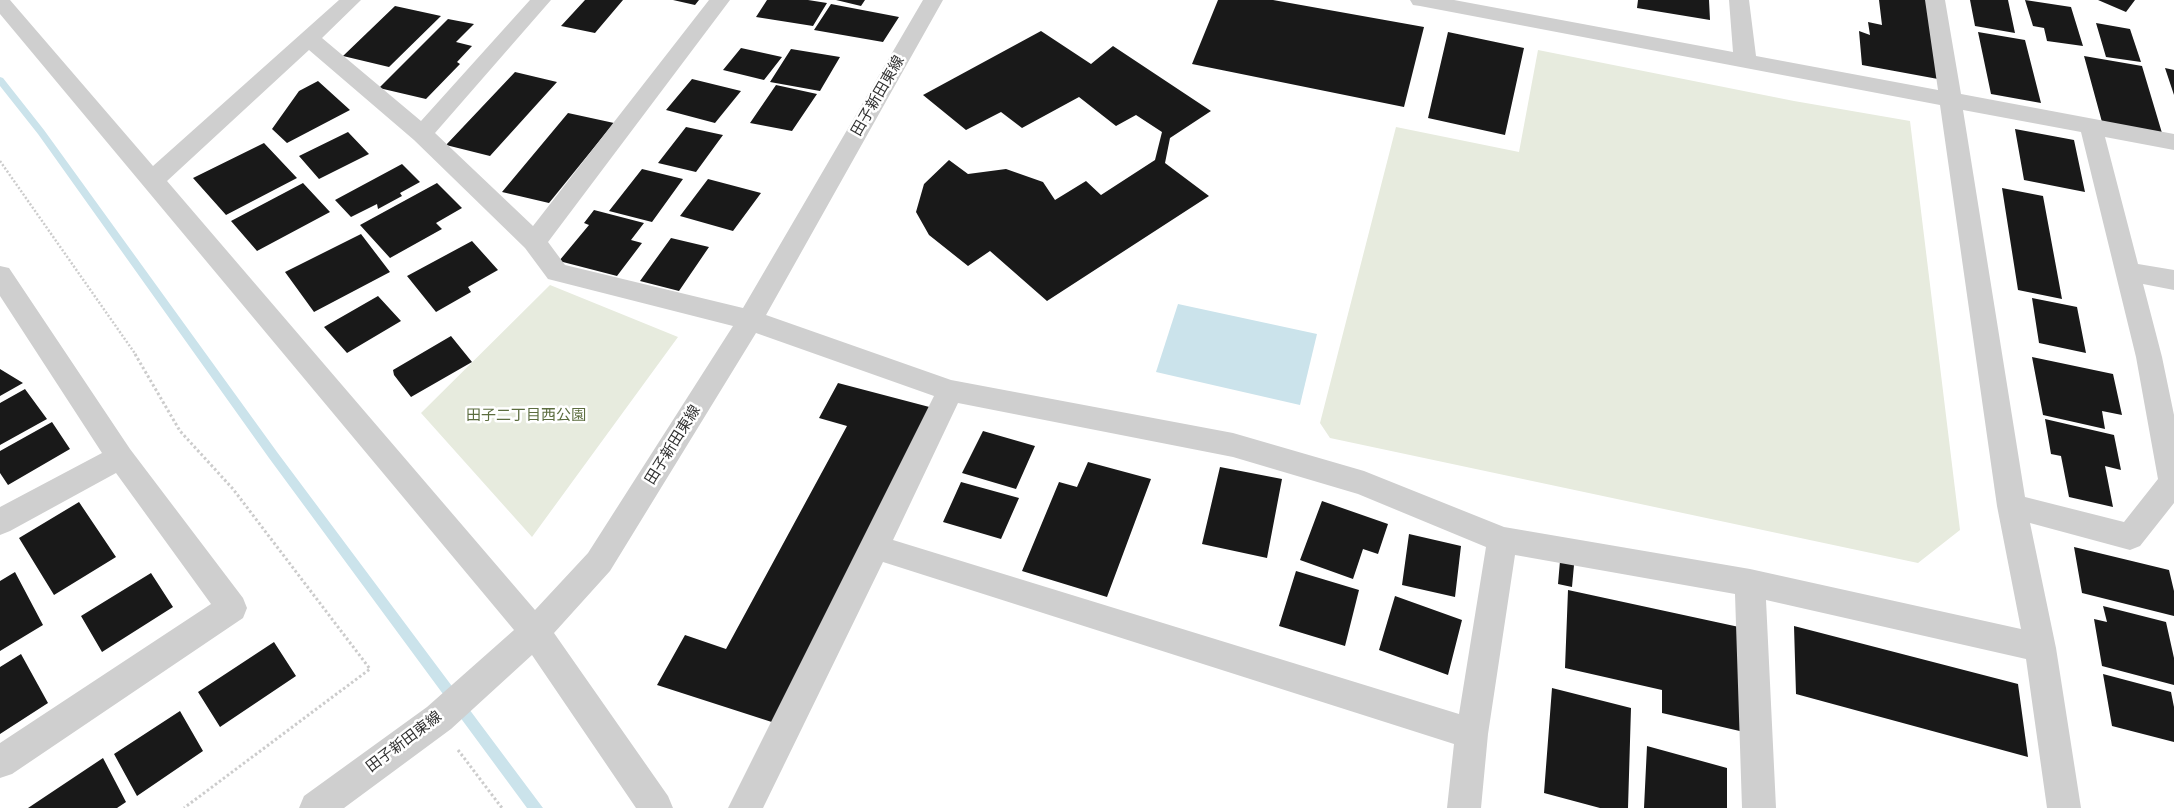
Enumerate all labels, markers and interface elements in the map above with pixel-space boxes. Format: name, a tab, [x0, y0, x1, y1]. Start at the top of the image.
street label: 田子新田東線	[848, 53, 908, 139]
street label: 田子新田東線	[642, 402, 704, 488]
park label: 田子二丁目西公園	[466, 407, 586, 425]
street label: 田子新田東線	[363, 708, 445, 776]

